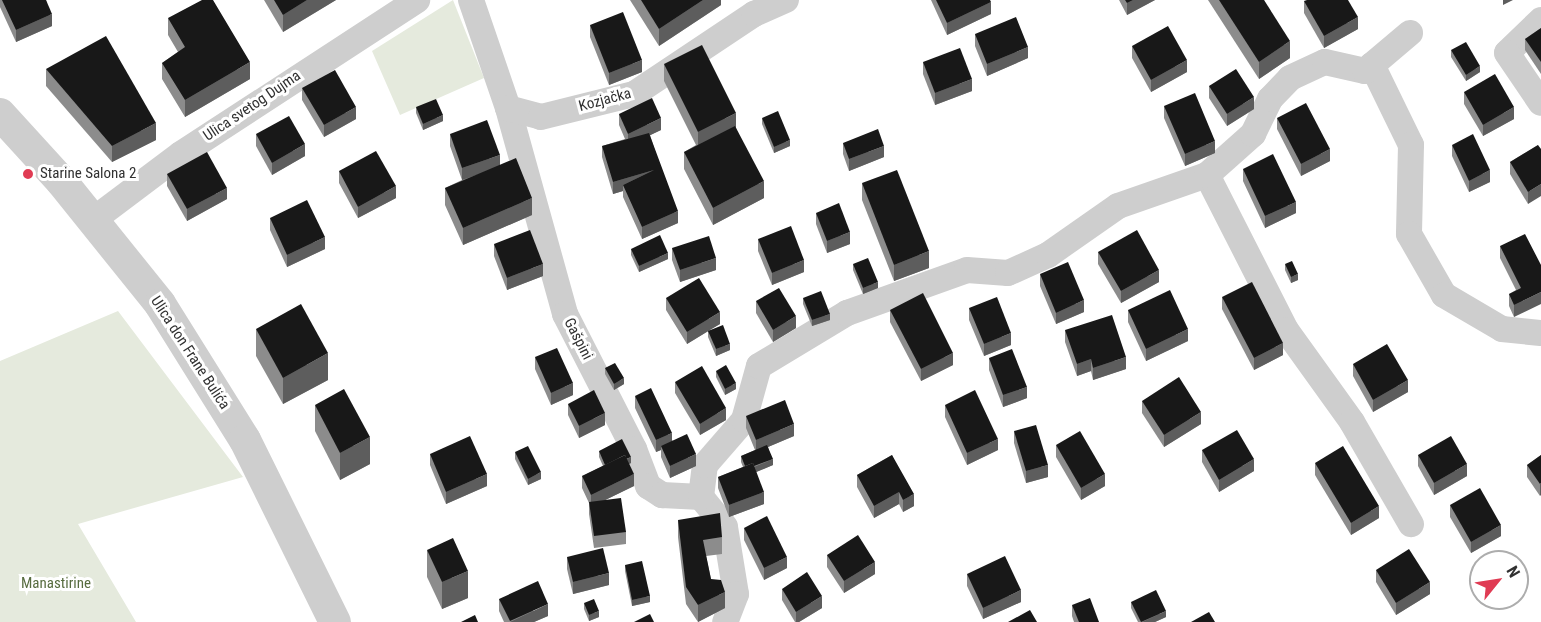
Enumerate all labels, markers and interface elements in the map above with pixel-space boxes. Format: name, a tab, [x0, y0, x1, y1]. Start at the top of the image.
street label: Ulica svetog Dujma	[200, 67, 304, 145]
street label: Kozjačka	[577, 84, 633, 116]
place label: Starine Salona 2	[40, 165, 136, 183]
marker: Starine Salona 2	[21, 167, 35, 181]
street label: Ulica don Frane Bulića	[147, 293, 233, 413]
street label: Gašpini	[560, 315, 596, 363]
north arrow	[1469, 550, 1529, 610]
text: N	[1503, 563, 1524, 581]
park label: Manastirine	[21, 575, 91, 593]

